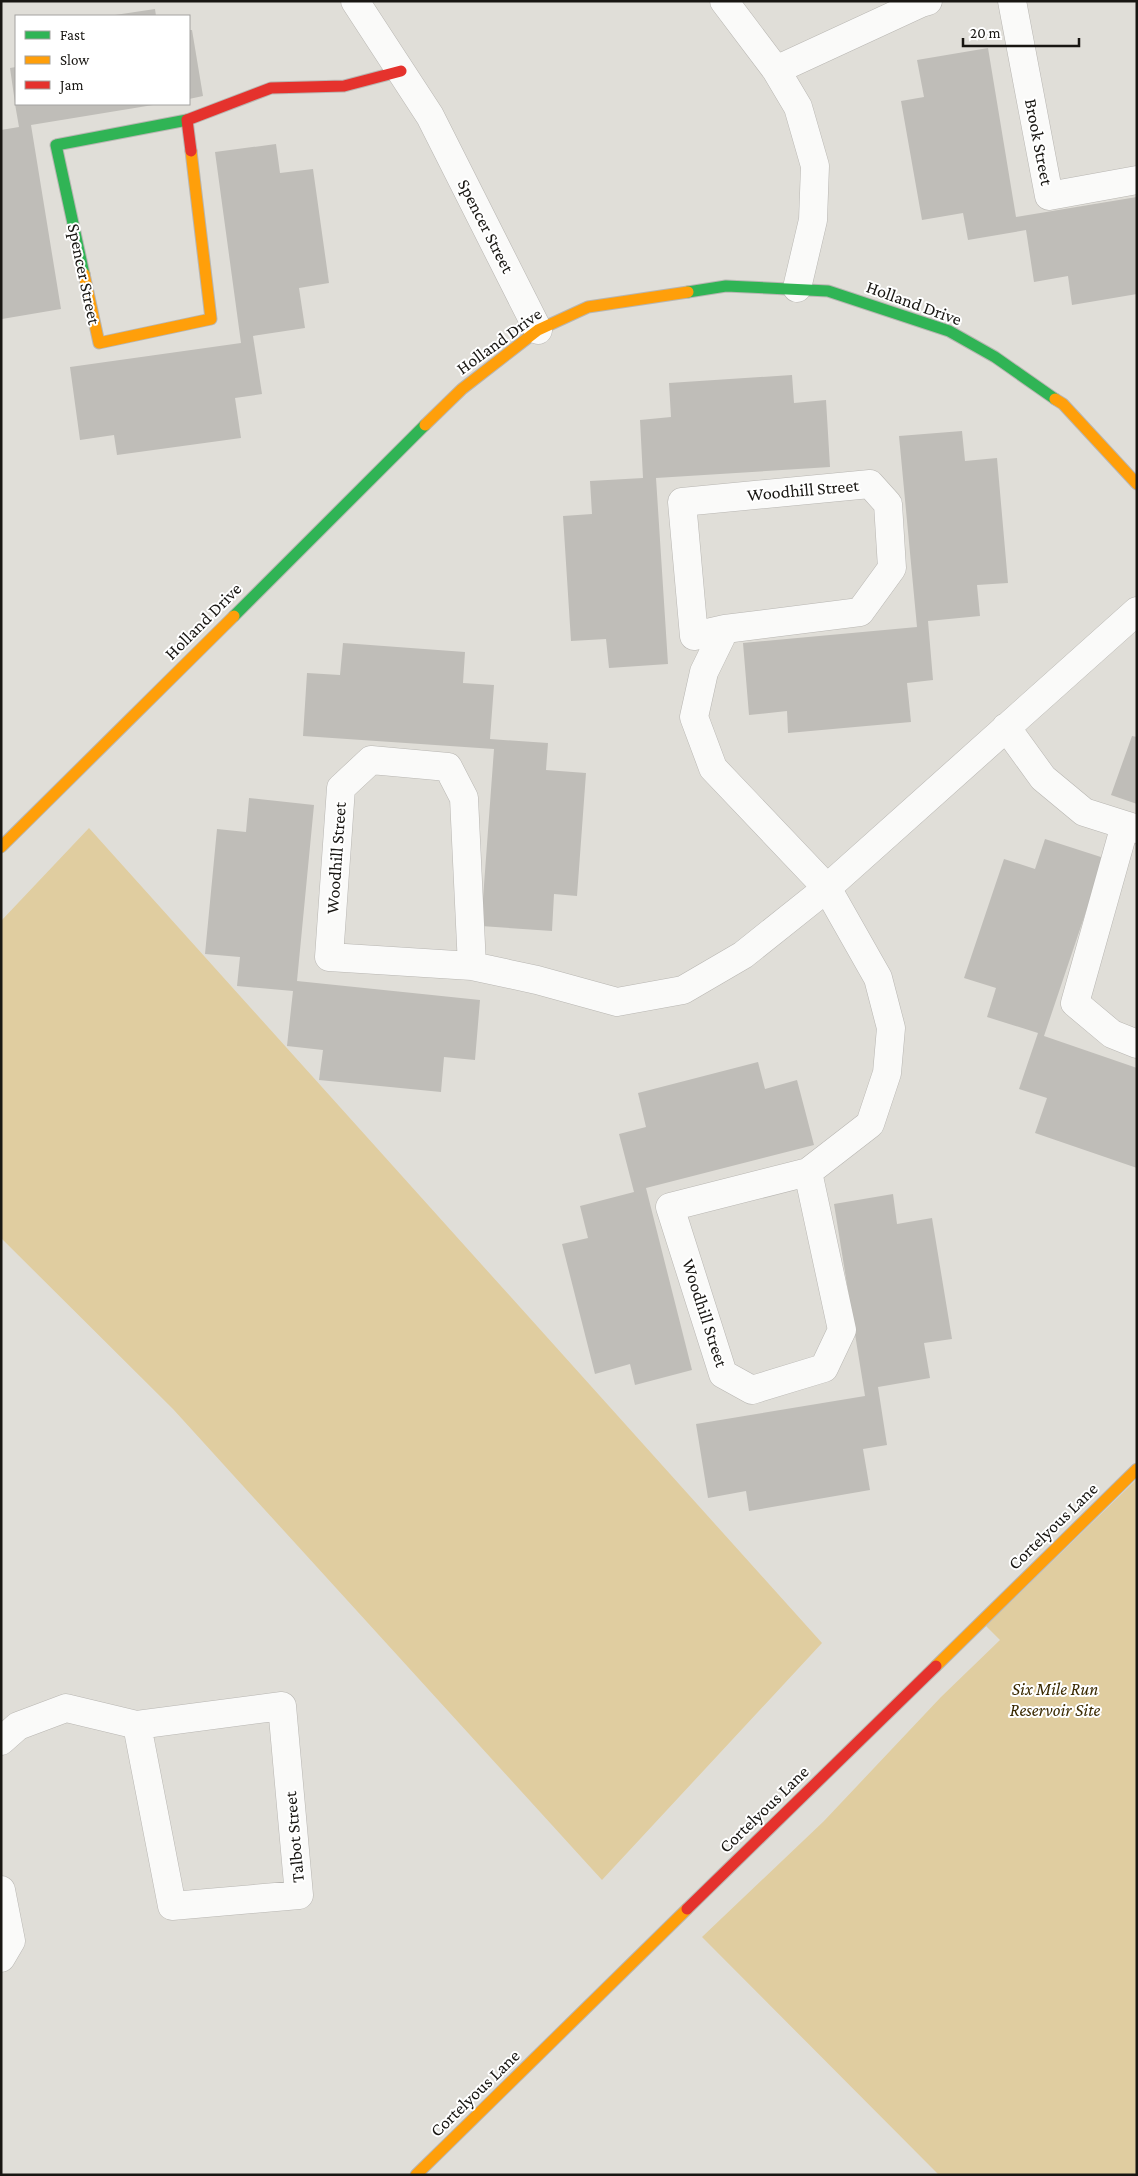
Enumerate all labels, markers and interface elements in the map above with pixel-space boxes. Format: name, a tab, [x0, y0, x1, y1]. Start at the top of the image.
legend	[15, 15, 190, 105]
scale bar	[963, 15, 1079, 47]
text: 20 m	[970, 25, 1001, 41]
text: Fast	[60, 27, 86, 43]
text: Slow	[60, 52, 90, 68]
text: Jam	[58, 77, 83, 94]
street label: Brook Street	[1021, 97, 1057, 188]
street label: Spencer Street	[454, 176, 519, 277]
street label: Spencer Street	[64, 222, 105, 327]
street label: Holland Drive	[863, 276, 965, 330]
street label: Holland Drive	[453, 303, 545, 379]
street label: Woodhill Street	[746, 475, 861, 505]
street label: Holland Drive	[161, 578, 246, 663]
street label: Woodhill Street	[322, 800, 350, 915]
street label: Woodhill Street	[678, 1256, 732, 1371]
street label: Cortelyous Lane	[1004, 1478, 1102, 1574]
park label: Six Mile Run Reservoir Site	[1010, 1679, 1101, 1720]
street label: Cortelyous Lane	[715, 1761, 813, 1857]
street label: Talbot Street	[280, 1789, 308, 1884]
street label: Cortelyous Lane	[426, 2045, 524, 2141]

